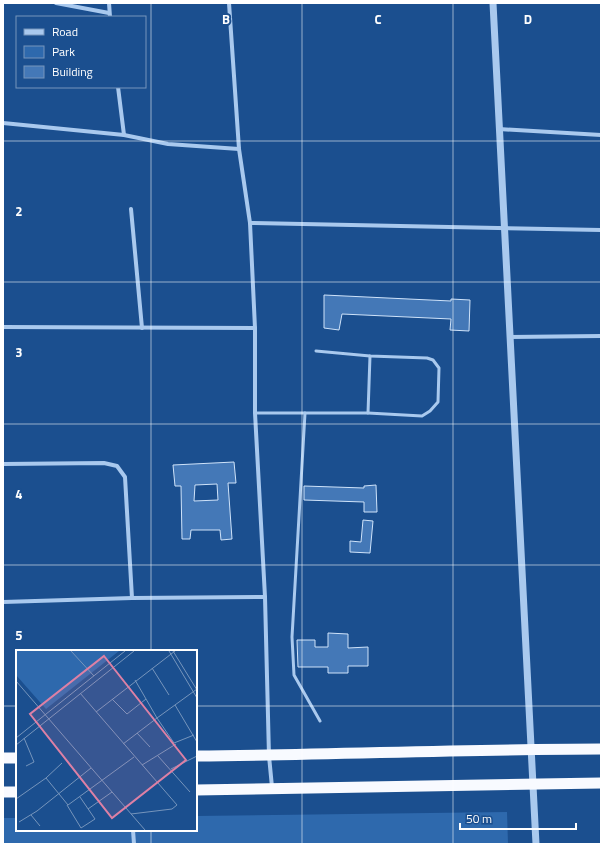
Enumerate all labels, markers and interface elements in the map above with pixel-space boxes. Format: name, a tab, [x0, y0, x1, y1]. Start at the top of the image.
text: B	[222, 9, 230, 29]
text: C	[374, 9, 382, 29]
text: D	[524, 9, 532, 29]
legend	[16, 16, 146, 88]
text: Road	[52, 22, 78, 41]
text: Park	[52, 42, 75, 61]
text: Building	[52, 62, 93, 81]
text: 2	[15, 201, 23, 221]
text: 3	[15, 342, 23, 362]
text: 4	[15, 484, 23, 504]
text: 5	[15, 625, 23, 645]
inset map	[16, 650, 197, 831]
scale bar	[460, 805, 576, 831]
text: 50 m	[466, 809, 492, 828]

